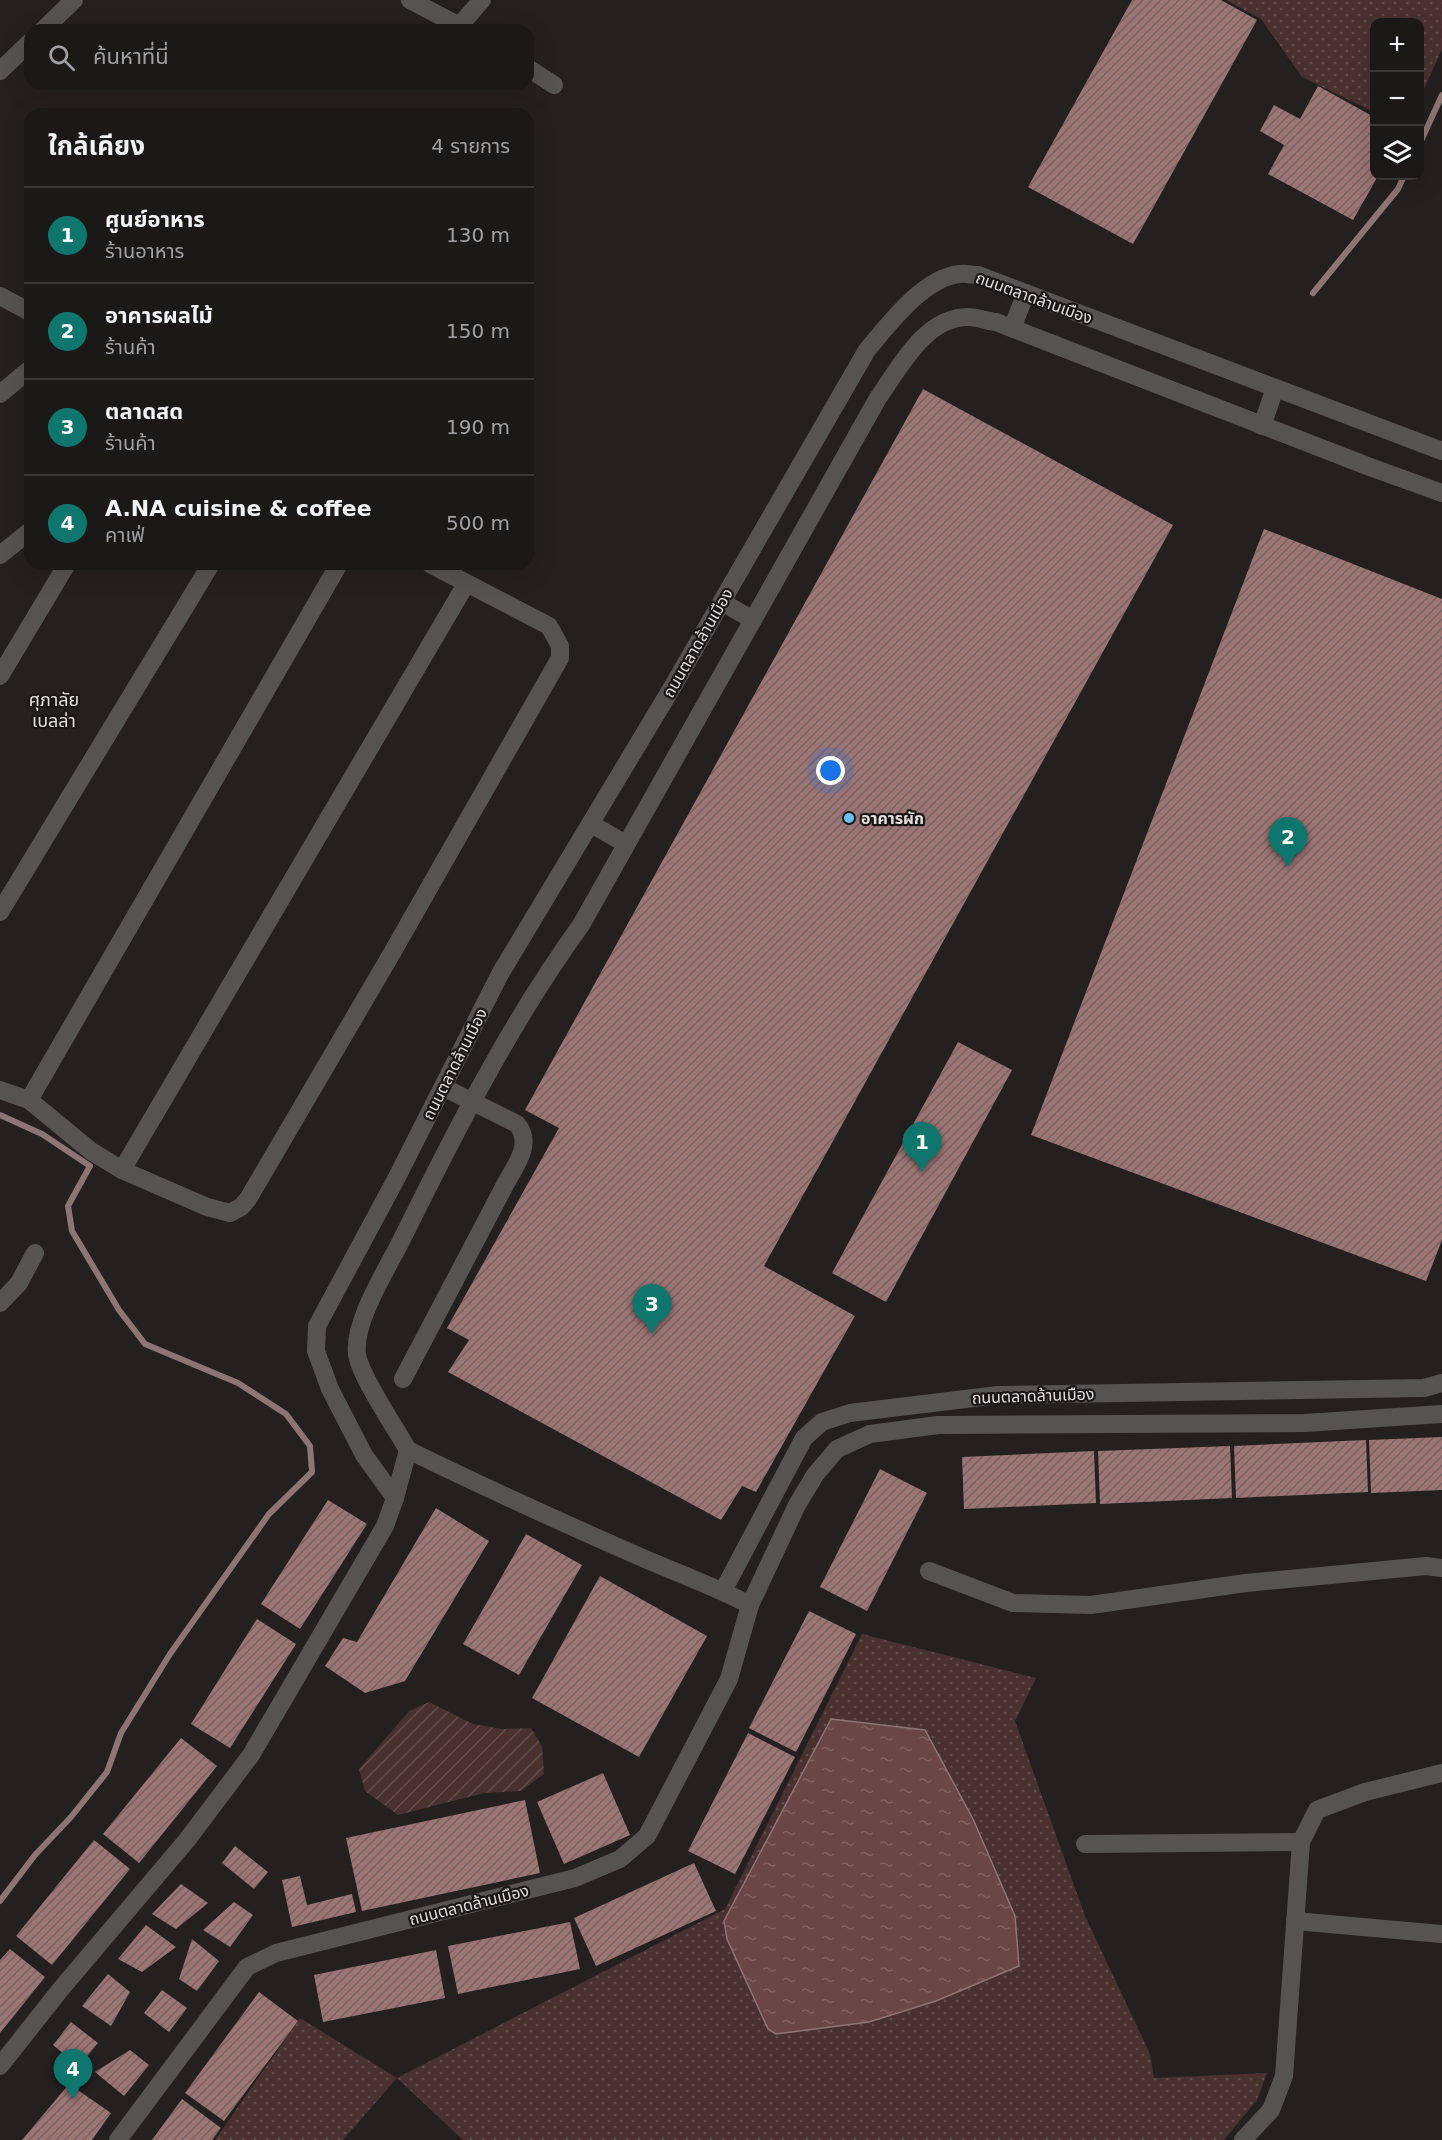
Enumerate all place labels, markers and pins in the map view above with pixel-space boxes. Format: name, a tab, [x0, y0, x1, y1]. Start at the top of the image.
place label: อาคารผัก	[861, 809, 924, 828]
marker: อาคารผัก	[842, 811, 856, 825]
pin: 2	[1268, 818, 1308, 867]
pin: 1	[902, 1122, 942, 1172]
pin: 3	[632, 1284, 672, 1334]
pin: 4	[54, 2050, 92, 2099]

